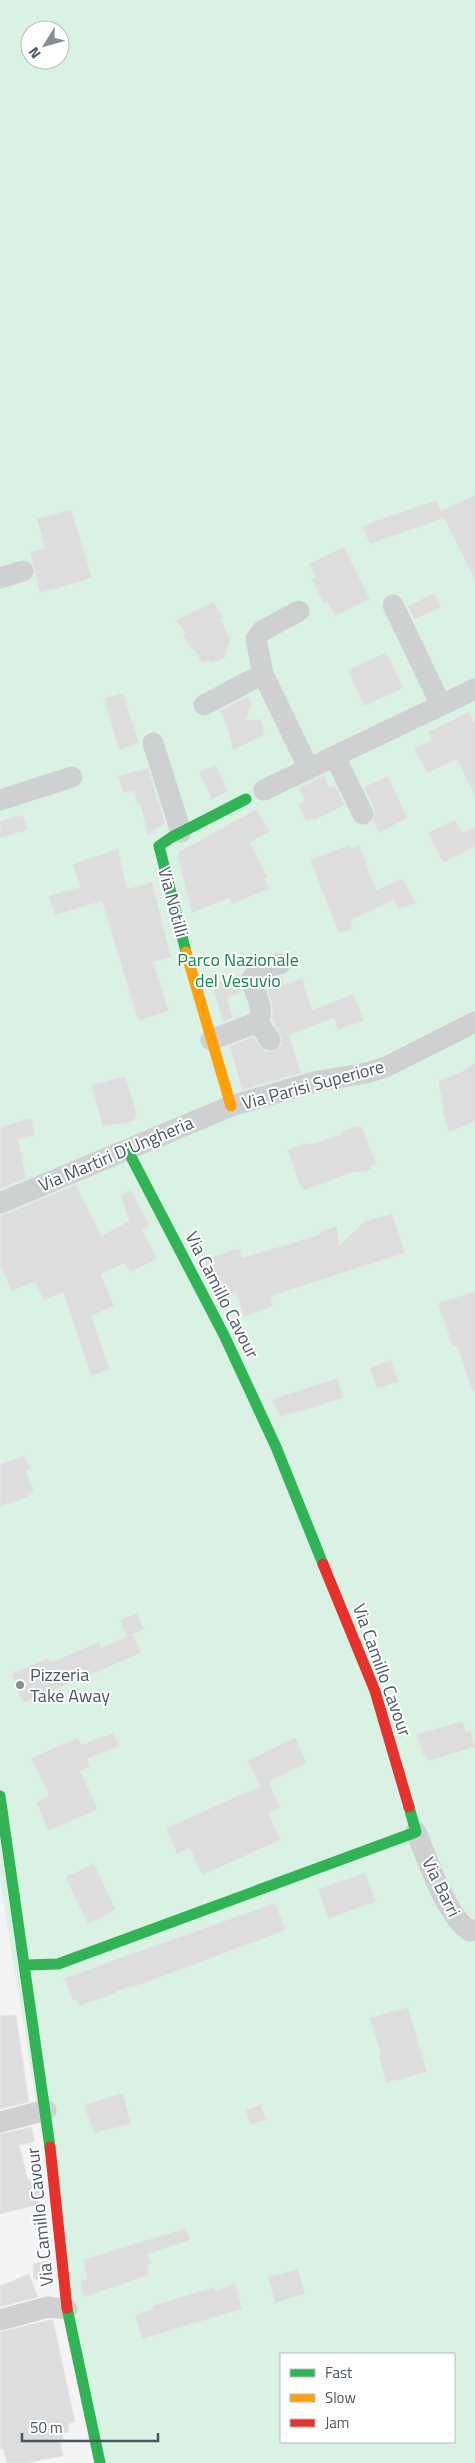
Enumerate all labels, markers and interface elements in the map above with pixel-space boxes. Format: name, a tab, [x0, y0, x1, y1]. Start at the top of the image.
north arrow	[20, 20, 70, 70]
text: N	[23, 43, 46, 63]
street label: Via Notilli	[151, 864, 196, 940]
park label: Parco Nazionale del Vesuvio	[177, 946, 299, 994]
street label: Via Parisi Superiore	[239, 1053, 387, 1116]
street label: Via Martiri D'Ungheria	[34, 1109, 197, 1198]
street label: Via Camillo Cavour	[179, 1227, 266, 1363]
street label: Via Camillo Cavour	[346, 1600, 419, 1740]
place label: Pizzeria Take Away	[30, 1661, 110, 1709]
marker: Pizzeria Take Away	[14, 1679, 26, 1691]
street label: Via Barri	[415, 1852, 468, 1921]
street label: Via Camillo Cavour	[19, 2146, 60, 2288]
legend	[280, 2353, 455, 2443]
text: Fast	[325, 2361, 353, 2384]
text: Slow	[325, 2386, 356, 2409]
scale bar	[22, 2410, 159, 2442]
text: Jam	[325, 2411, 349, 2434]
text: 50 m	[30, 2416, 63, 2439]

